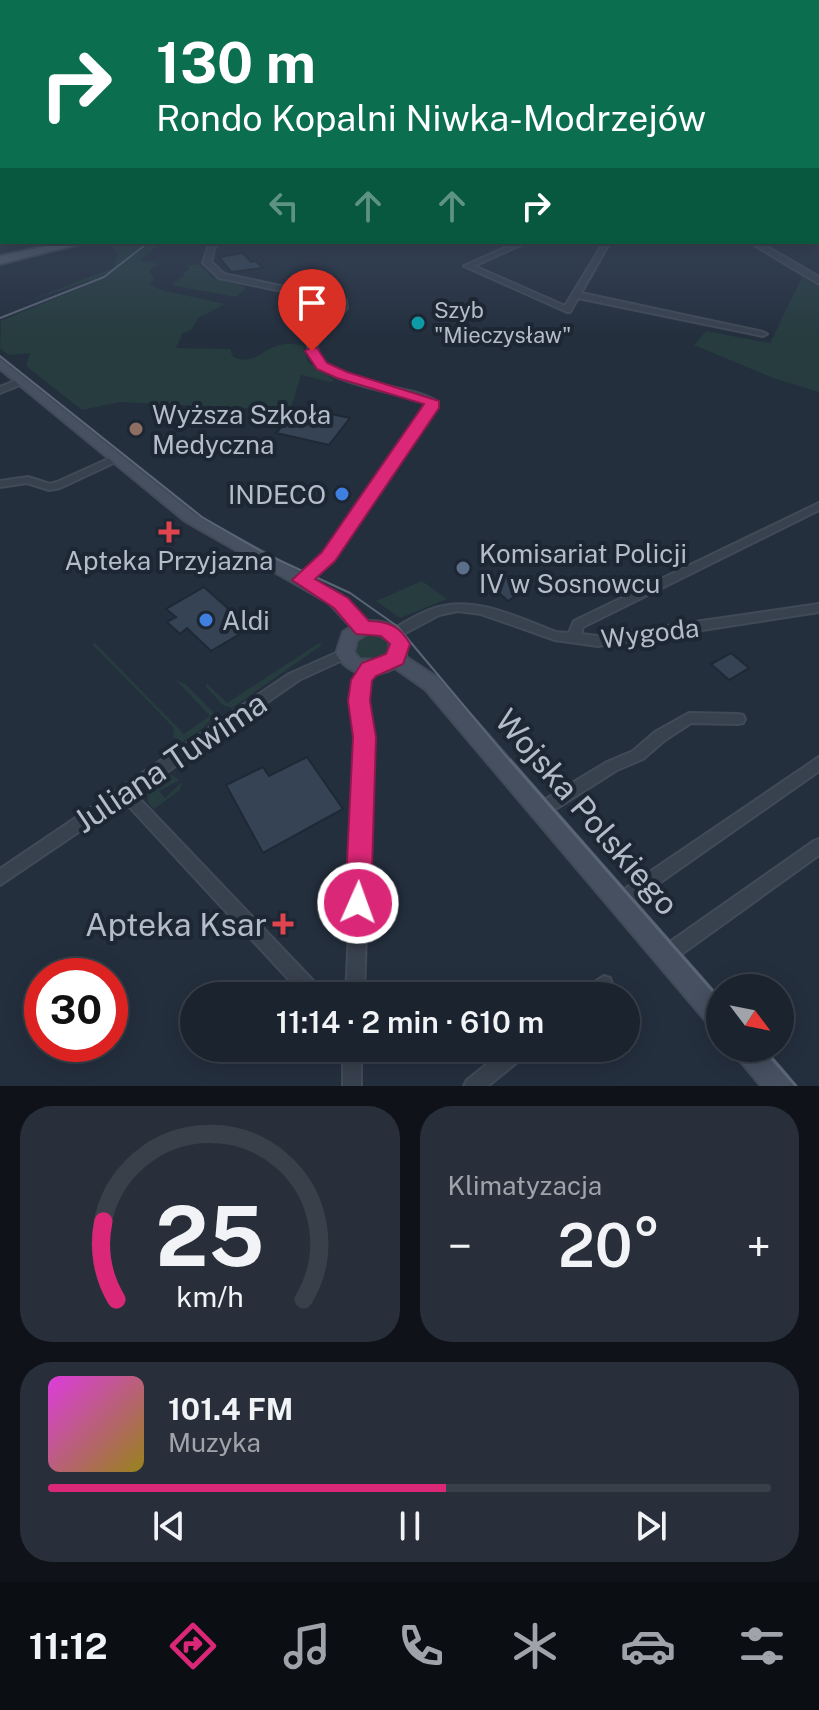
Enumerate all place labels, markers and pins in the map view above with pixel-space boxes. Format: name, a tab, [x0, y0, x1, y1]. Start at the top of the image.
pin	[278, 269, 346, 351]
place label: Szyb "Mieczysław"	[434, 297, 571, 348]
marker: Szyb "Mieczysław"	[409, 314, 427, 332]
place label: Wyższa Szkoła Medyczna	[152, 399, 331, 460]
marker: Wyższa Szkoła Medyczna	[127, 420, 145, 438]
place label: INDECO	[228, 479, 326, 510]
marker: INDECO	[333, 485, 351, 503]
marker: Apteka Przyjazna	[160, 523, 178, 541]
place label: Komisariat Policji IV w Sosnowcu	[479, 538, 687, 599]
place label: Apteka Przyjazna	[65, 545, 273, 576]
marker: Komisariat Policji IV w Sosnowcu	[454, 559, 472, 577]
place label: Aldi	[222, 605, 270, 636]
marker: Aldi	[197, 611, 215, 629]
place label: Apteka Ksar	[85, 906, 267, 943]
marker: Apteka Ksar	[274, 915, 292, 933]

